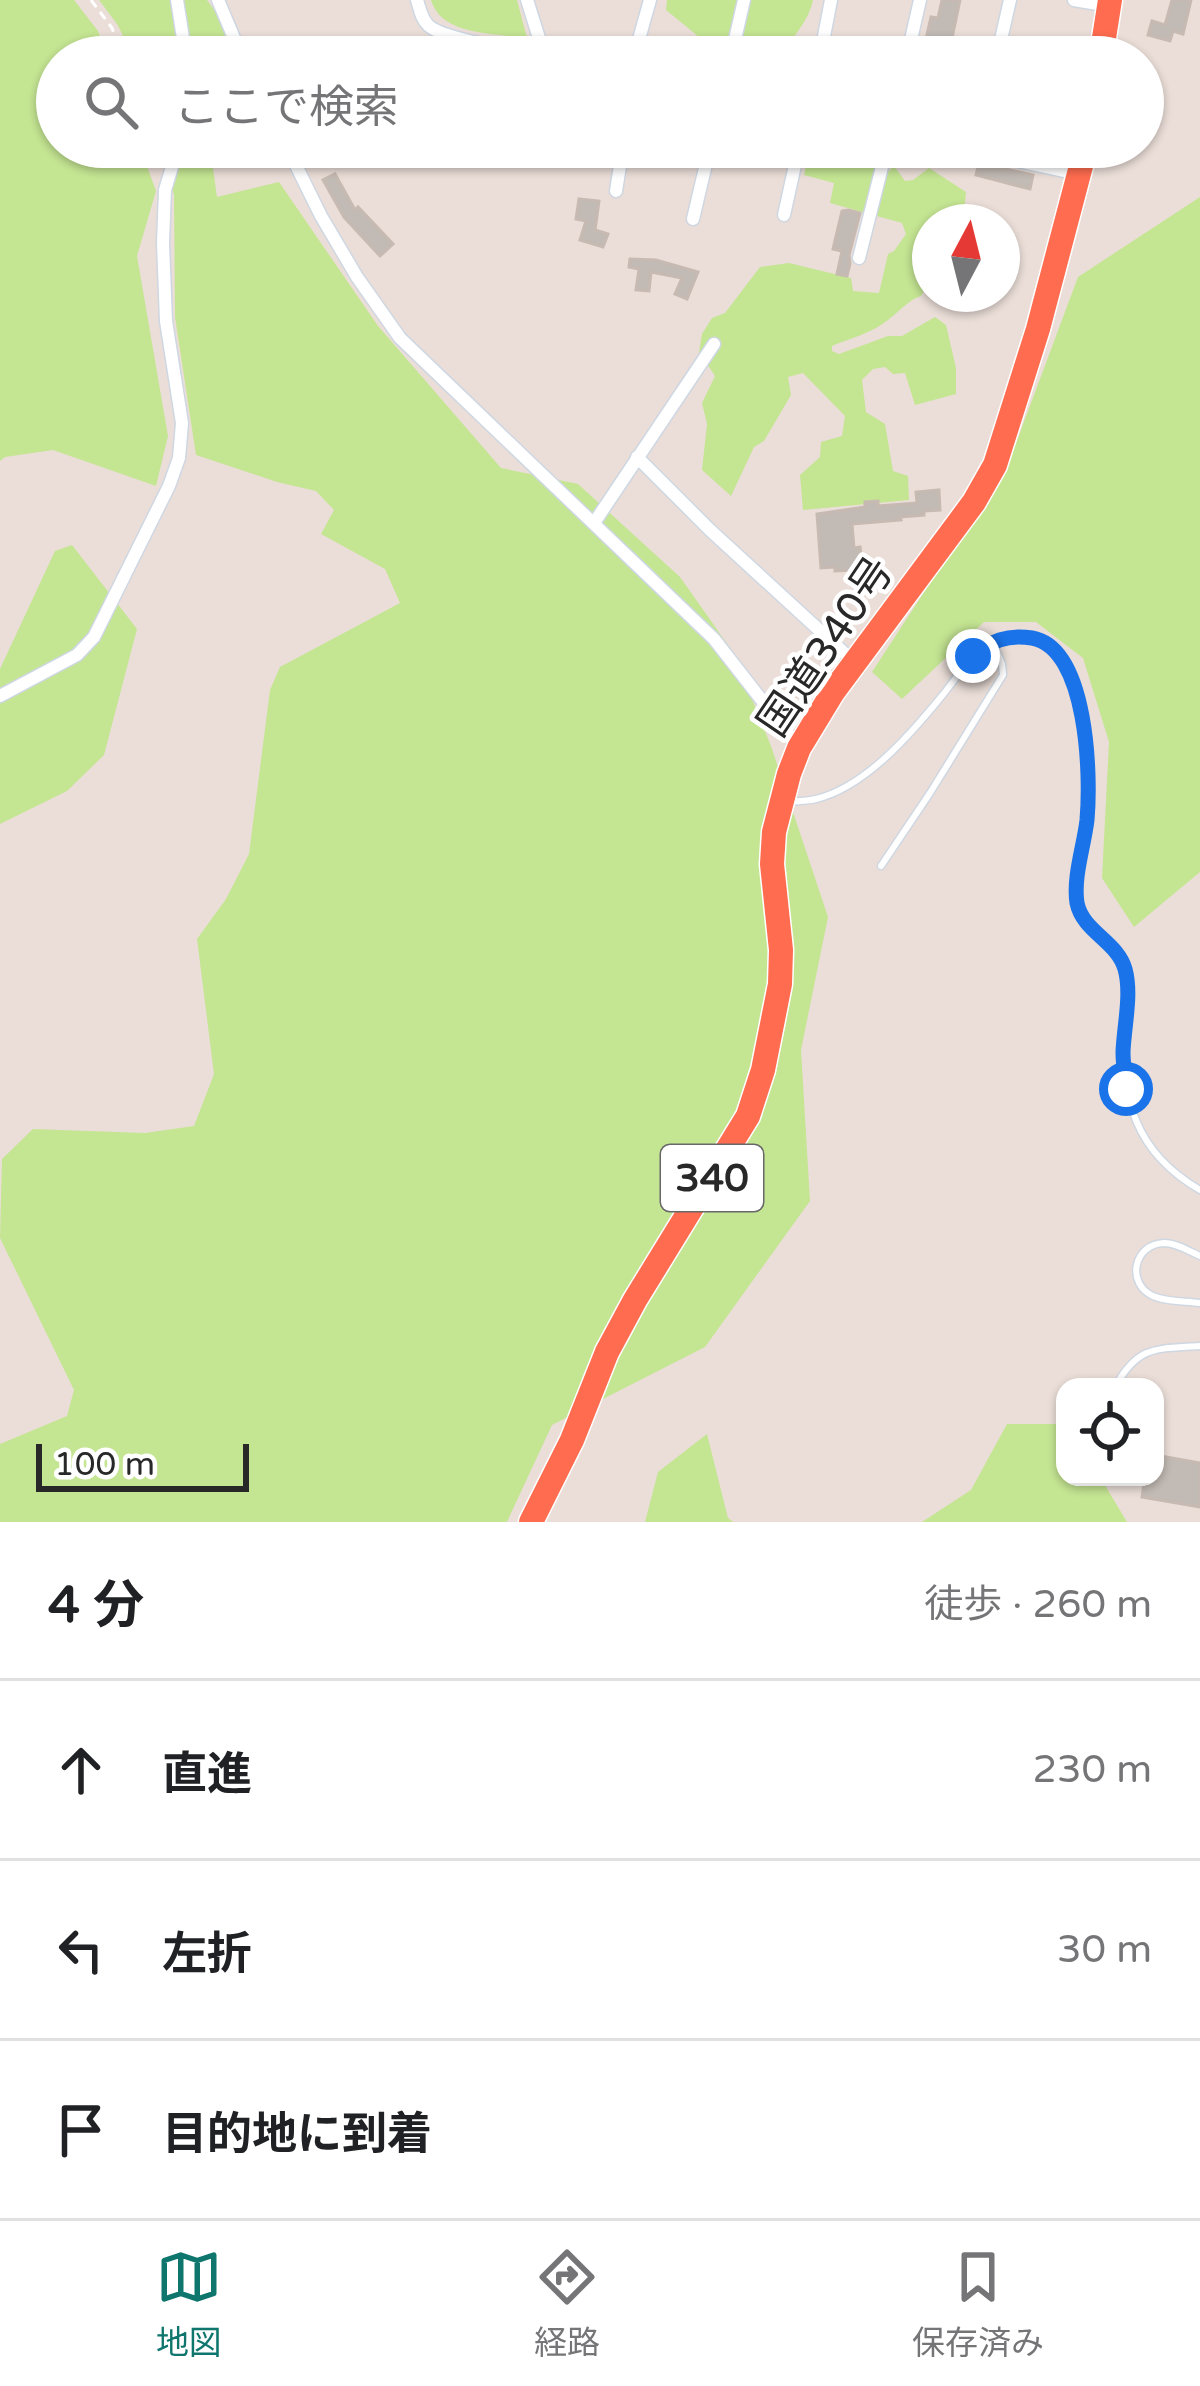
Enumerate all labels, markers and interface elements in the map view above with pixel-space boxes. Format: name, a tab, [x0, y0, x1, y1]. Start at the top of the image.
search box	[36, 36, 1164, 168]
icon: search	[78, 69, 144, 135]
text: ここで検索	[174, 81, 399, 135]
north arrow	[912, 204, 1020, 312]
street label: 国道340号	[748, 548, 904, 746]
route end	[946, 629, 1000, 683]
route start	[1099, 1062, 1153, 1116]
road number: 340	[661, 1145, 763, 1211]
map controls	[1056, 1378, 1164, 1486]
button: locate	[1056, 1378, 1164, 1486]
scale bar	[36, 1438, 249, 1491]
text: 100 m	[54, 1445, 155, 1484]
text: 4 分	[48, 1575, 144, 1637]
text: 徒歩 · 260 m	[924, 1581, 1152, 1628]
icon: ahead	[48, 1737, 114, 1803]
text: 230 m	[1033, 1746, 1152, 1793]
text: 直進	[162, 1748, 252, 1802]
icon: left	[48, 1917, 114, 1983]
text: 30 m	[1057, 1926, 1152, 1973]
text: 左折	[162, 1928, 252, 1982]
icon: arrive	[48, 2097, 114, 2163]
text: 目的地に到着	[162, 2108, 432, 2162]
tab: 地図	[156, 2244, 222, 2364]
tab: 経路	[534, 2244, 600, 2364]
tab: 保存済み	[912, 2244, 1044, 2364]

